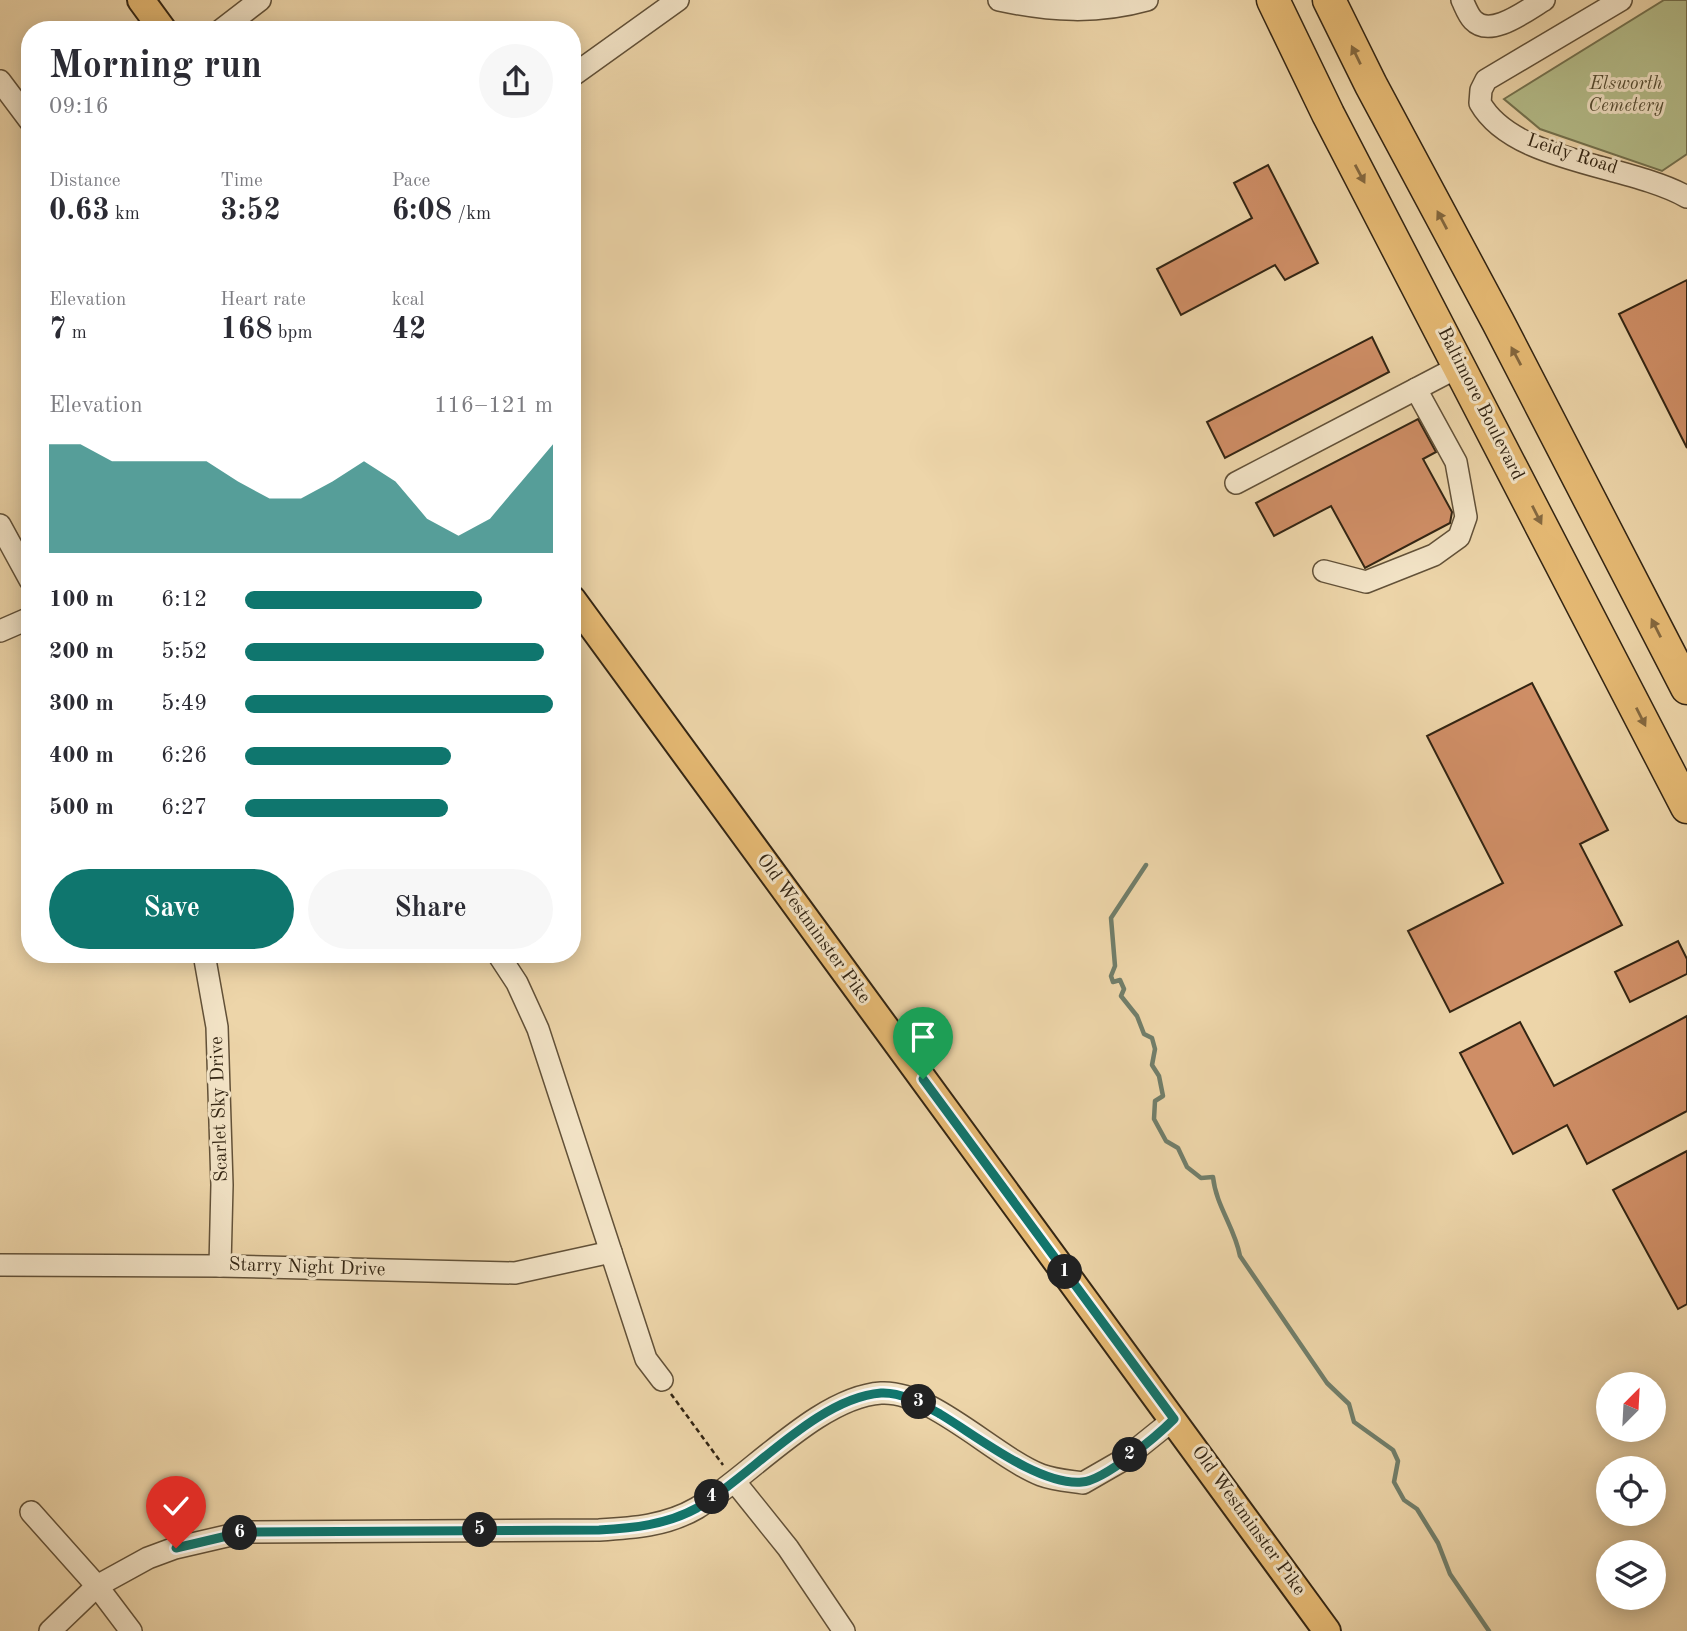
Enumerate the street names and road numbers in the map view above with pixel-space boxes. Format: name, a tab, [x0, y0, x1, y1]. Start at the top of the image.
street label: Leidy Road	[1524, 131, 1620, 179]
street label: Baltimore Boulevard	[1433, 324, 1527, 484]
street label: Old Westminster Pike	[753, 851, 873, 1007]
street label: Scarlet Sky Drive	[208, 1036, 232, 1182]
street label: Starry Night Drive	[228, 1256, 386, 1280]
street label: Old Westminster Pike	[1188, 1443, 1308, 1599]

